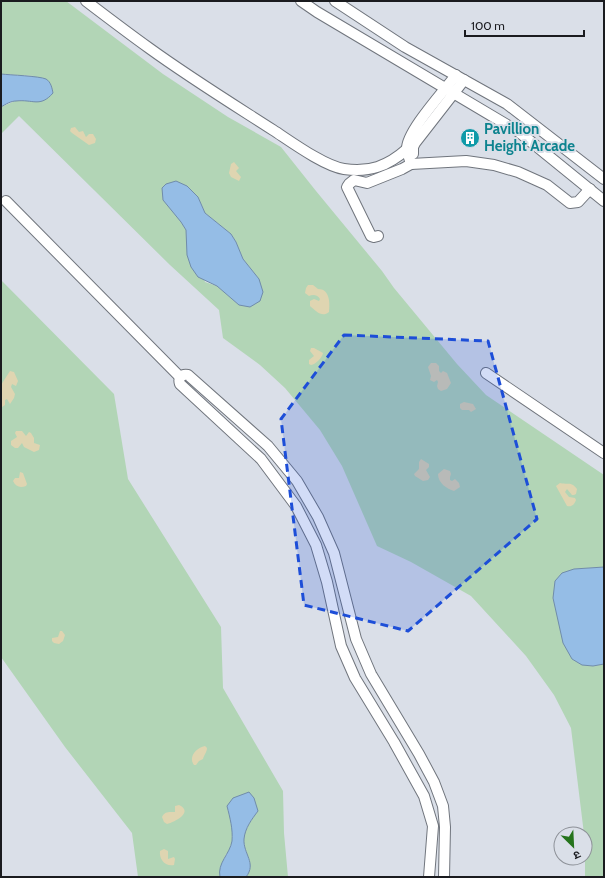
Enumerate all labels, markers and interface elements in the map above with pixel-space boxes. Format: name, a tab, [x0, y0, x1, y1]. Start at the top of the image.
scale bar	[465, 12, 584, 38]
text: 100 m	[471, 18, 505, 33]
place label: Pavillion Height Arcade	[484, 120, 575, 155]
building icon: Pavillion Height Arcade	[459, 127, 481, 149]
north arrow	[553, 826, 593, 866]
text: उ	[571, 847, 583, 863]

